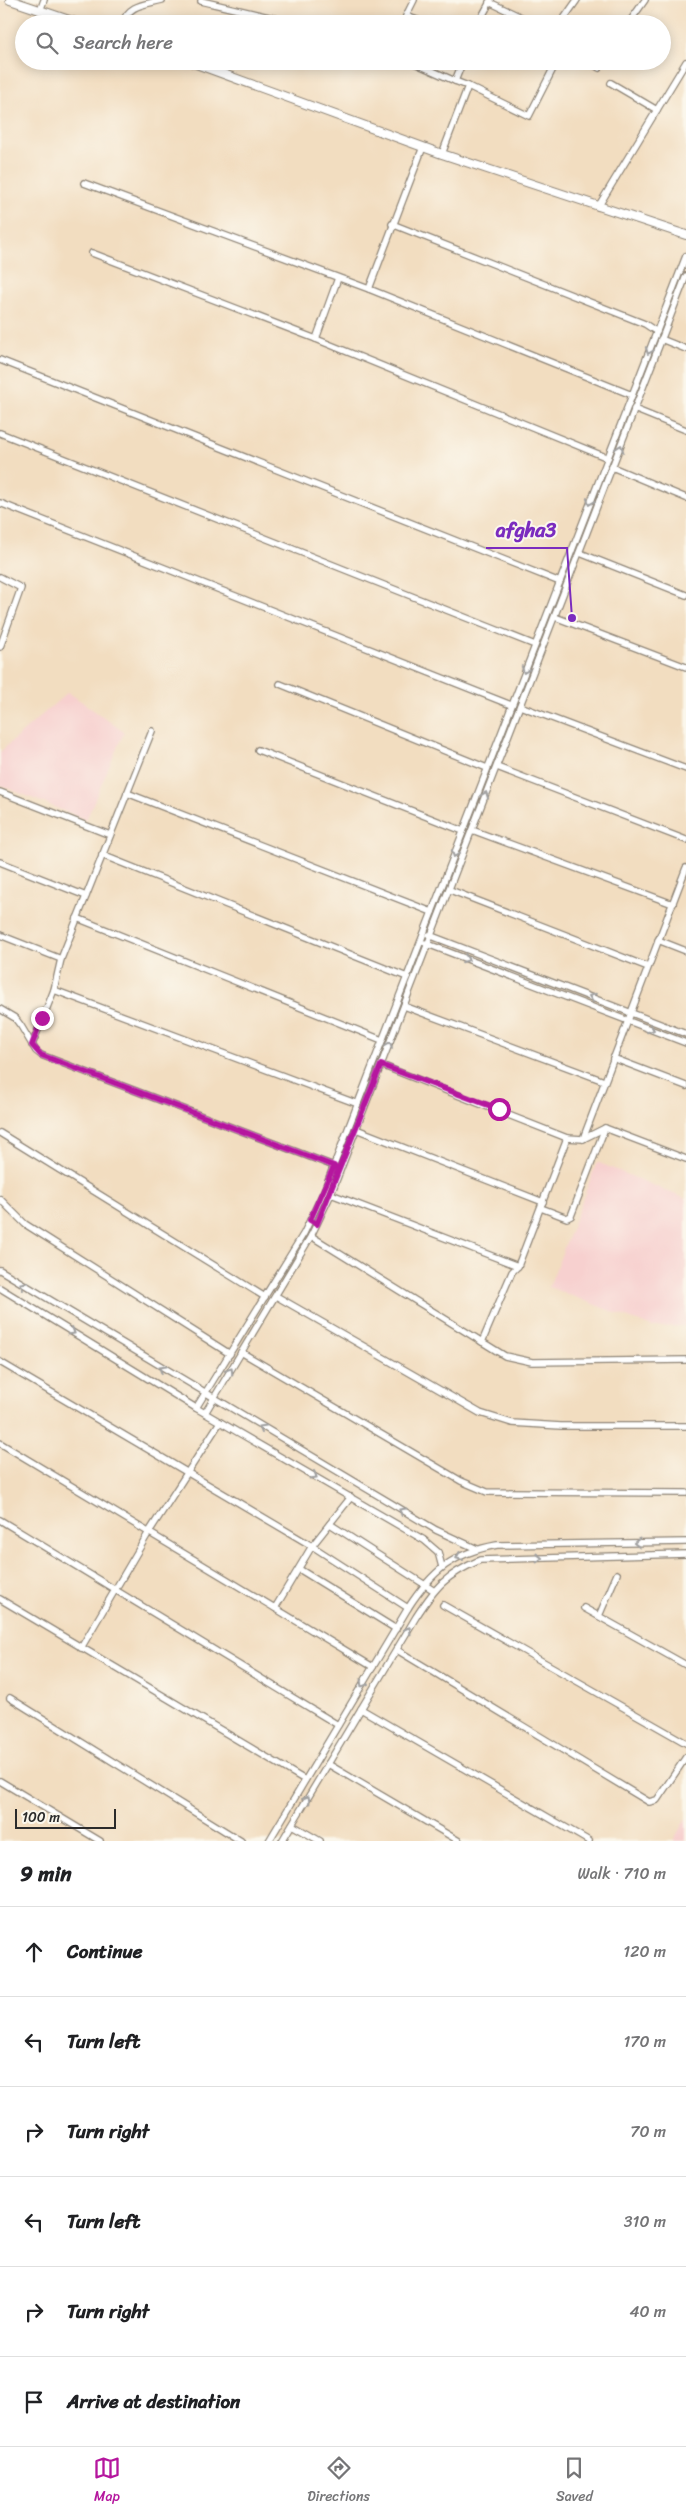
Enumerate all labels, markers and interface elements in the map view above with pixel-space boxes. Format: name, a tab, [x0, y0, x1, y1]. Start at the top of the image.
search box	[15, 15, 671, 70]
text: Search here	[73, 26, 173, 59]
icon: search	[33, 29, 61, 57]
one-way arrow	[645, 346, 655, 354]
one-way arrow	[614, 444, 624, 453]
one-way arrow	[586, 497, 597, 506]
callout: afgha3	[486, 513, 567, 548]
text: afgha3	[495, 513, 556, 548]
one-way arrow	[521, 665, 531, 674]
one-way arrow	[480, 792, 490, 800]
one-way arrow	[450, 849, 461, 858]
one-way arrow	[462, 953, 470, 963]
one-way arrow	[588, 993, 596, 1003]
route end	[31, 1007, 54, 1030]
one-way arrow	[646, 1023, 655, 1034]
one-way arrow	[383, 1041, 393, 1050]
route start	[488, 1098, 511, 1121]
one-way arrow	[20, 1281, 29, 1291]
one-way arrow	[66, 1325, 75, 1335]
one-way arrow	[159, 1365, 168, 1375]
one-way arrow	[223, 1367, 233, 1376]
one-way arrow	[259, 1425, 268, 1435]
one-way arrow	[309, 1469, 318, 1479]
one-way arrow	[399, 1507, 408, 1517]
one-way arrow	[633, 1538, 641, 1548]
one-way arrow	[455, 1550, 464, 1561]
one-way arrow	[535, 1553, 543, 1564]
one-way arrow	[402, 1626, 412, 1635]
one-way arrow	[360, 1679, 370, 1688]
one-way arrow	[301, 1796, 311, 1805]
text: 100 m	[22, 1805, 60, 1830]
scale bar	[15, 1806, 116, 1829]
text: 9 min	[20, 1855, 72, 1893]
text: Walk · 710 m	[577, 1859, 666, 1888]
text: Continue	[67, 1935, 143, 1968]
text: 120 m	[623, 1937, 666, 1966]
icon: ahead	[20, 1938, 48, 1966]
text: Turn left	[67, 2025, 140, 2058]
text: 170 m	[623, 2027, 666, 2056]
icon: left	[20, 2028, 48, 2056]
text: Turn right	[67, 2115, 149, 2148]
text: 70 m	[630, 2117, 666, 2146]
icon: right	[20, 2118, 48, 2146]
text: Turn left	[67, 2205, 140, 2238]
text: 310 m	[624, 2207, 666, 2236]
icon: left	[20, 2208, 48, 2236]
text: Turn right	[67, 2295, 149, 2328]
text: 40 m	[629, 2297, 666, 2326]
icon: right	[20, 2298, 48, 2326]
text: Arrive at destination	[67, 2385, 240, 2418]
icon: arrive	[20, 2388, 48, 2416]
tab: Map	[93, 2454, 121, 2509]
tab: Directions	[307, 2454, 370, 2509]
tab: Saved	[556, 2454, 593, 2509]

